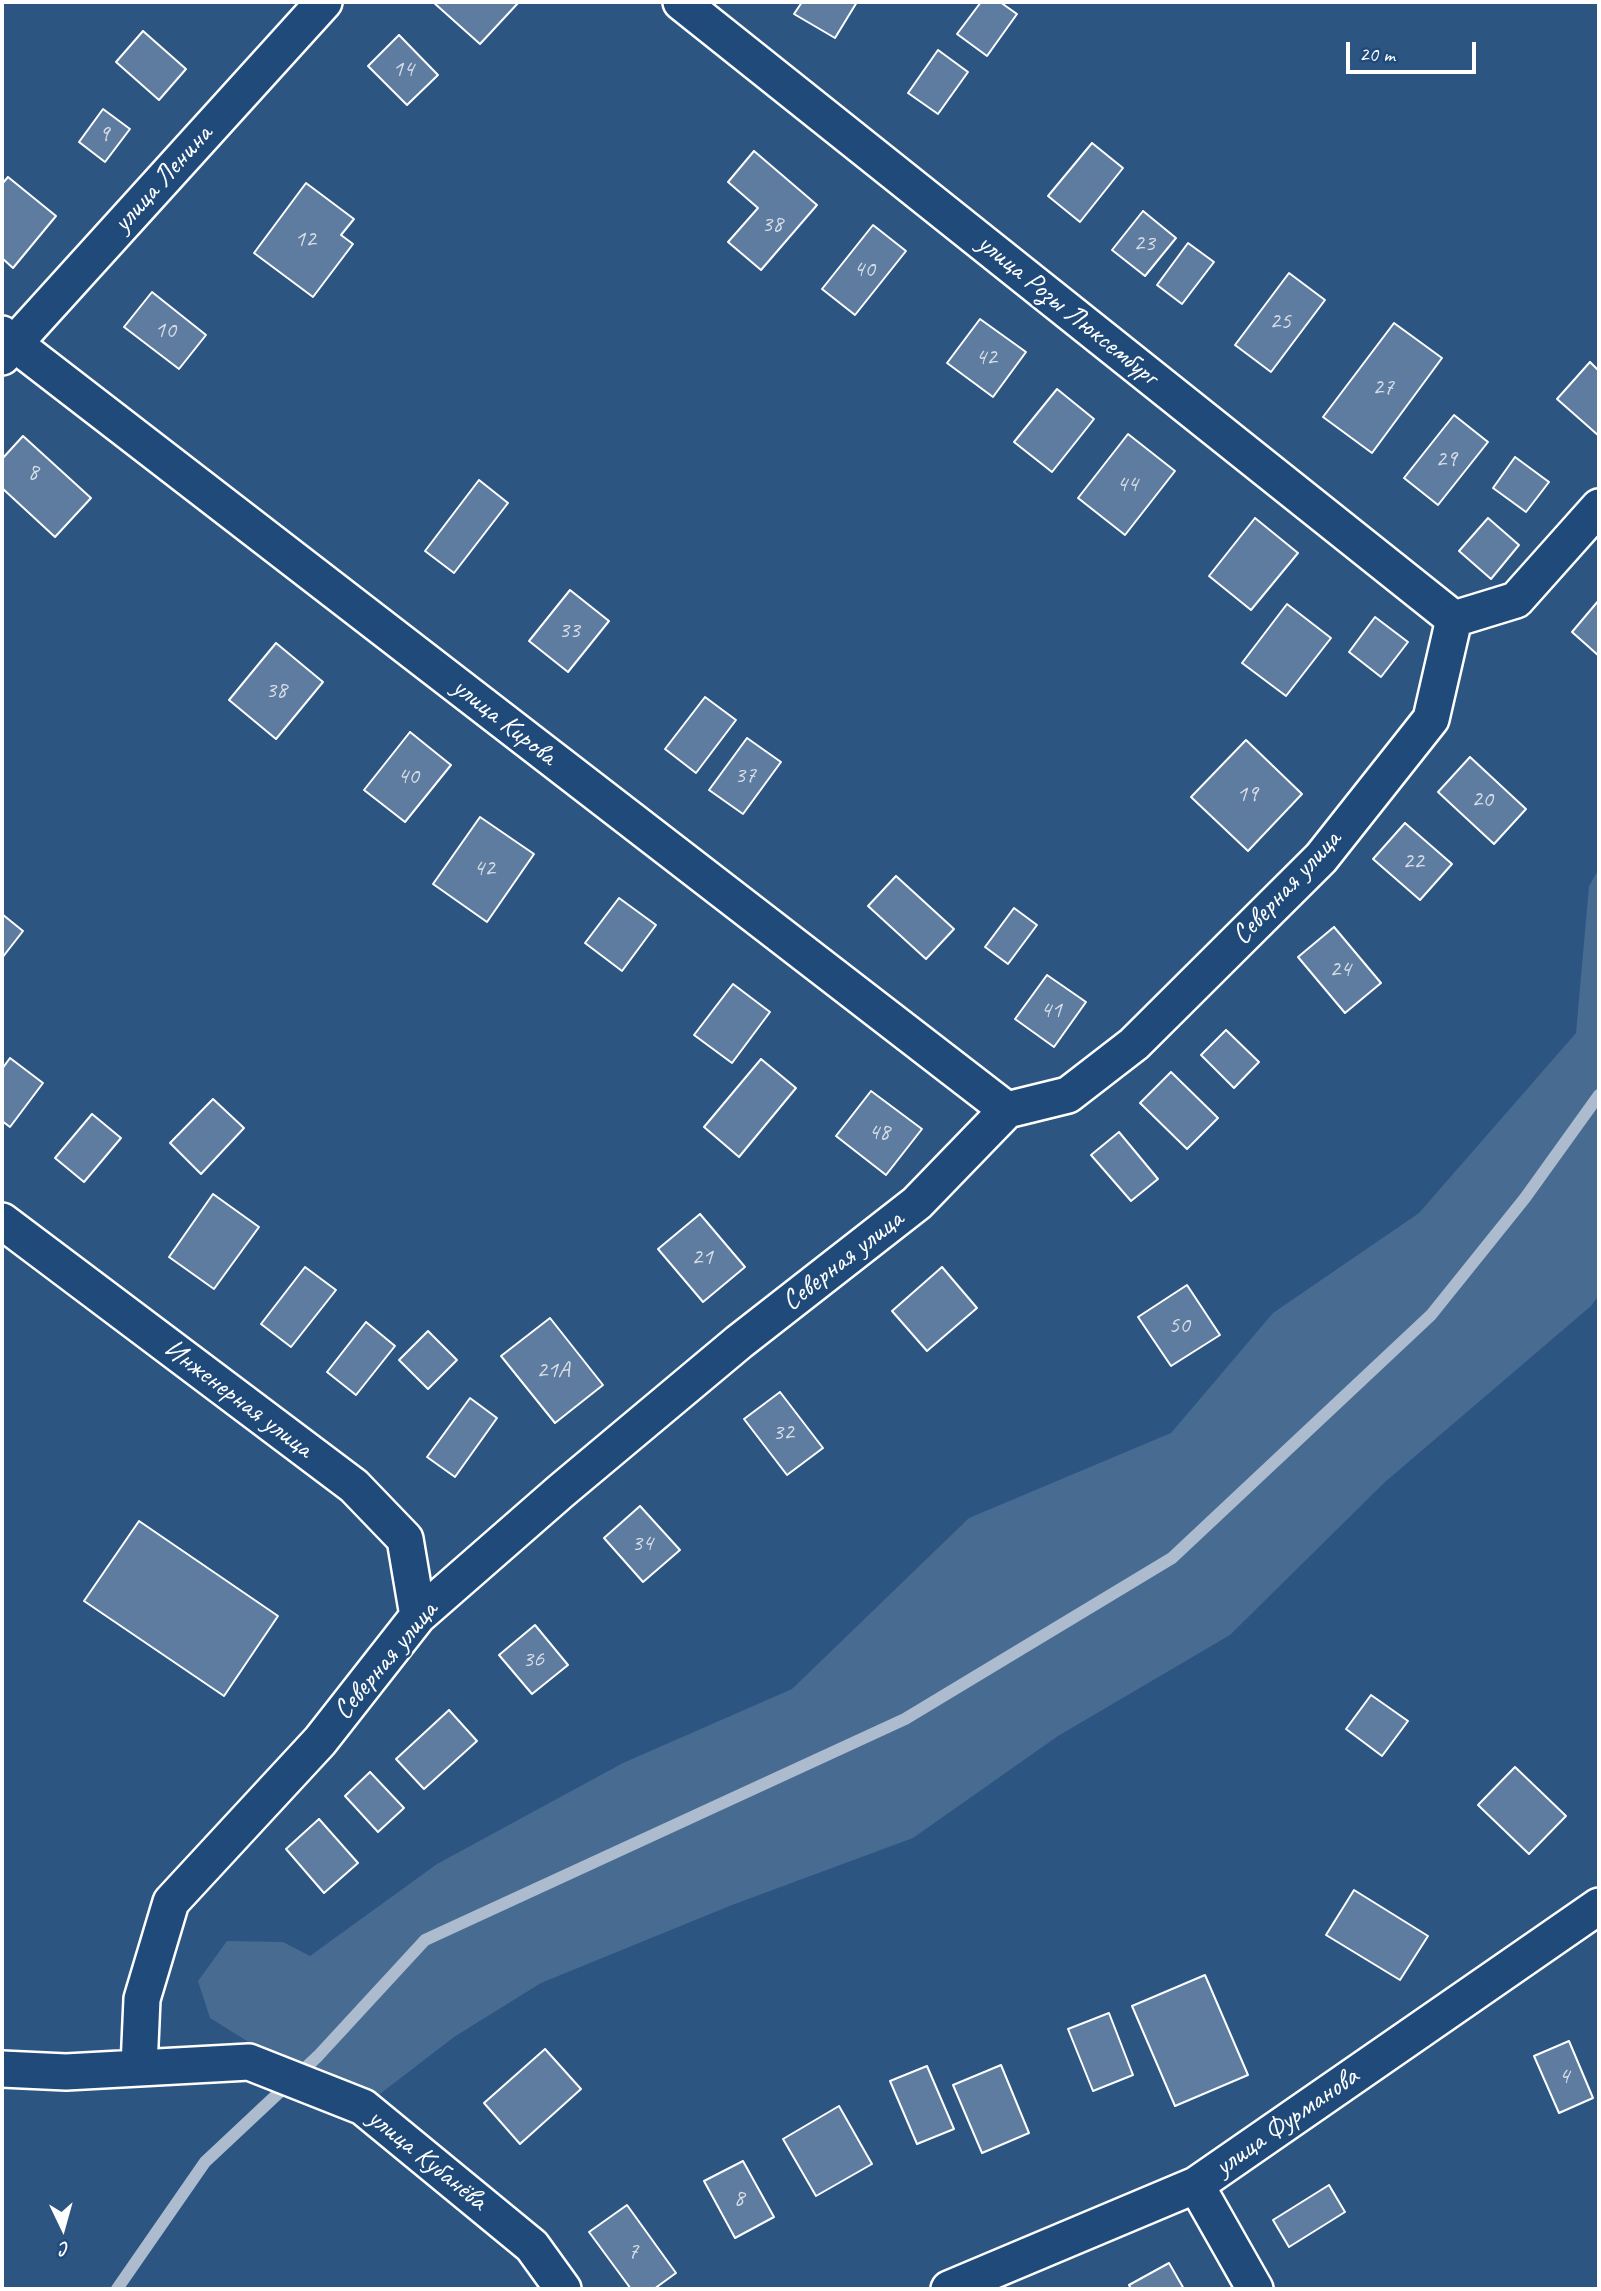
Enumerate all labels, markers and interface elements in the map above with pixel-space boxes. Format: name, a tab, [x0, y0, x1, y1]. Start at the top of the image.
scale bar	[1349, 28, 1478, 72]
text: 20 m	[1359, 41, 1395, 67]
house number: 14	[392, 56, 414, 84]
street label: улица Ленина	[106, 118, 220, 240]
house number: 9	[99, 121, 109, 149]
house number: 38	[761, 211, 783, 239]
house number: 12	[294, 226, 316, 254]
street label: улица Розы Люксембург	[970, 227, 1164, 393]
house number: 23	[1133, 230, 1155, 258]
house number: 40	[853, 256, 875, 284]
house number: 25	[1269, 308, 1291, 336]
house number: 10	[154, 317, 176, 345]
house number: 42	[975, 344, 997, 372]
house number: 27	[1372, 374, 1394, 402]
house number: 29	[1435, 446, 1457, 474]
house number: 8	[28, 459, 38, 487]
house number: 44	[1116, 471, 1138, 499]
house number: 33	[558, 617, 580, 645]
street label: улица Кирова	[445, 671, 563, 773]
house number: 38	[265, 677, 287, 705]
house number: 37	[734, 762, 756, 790]
house number: 40	[397, 763, 419, 791]
house number: 19	[1236, 781, 1258, 809]
house number: 20	[1471, 786, 1493, 814]
street label: Северная улица	[1225, 824, 1349, 952]
house number: 22	[1402, 848, 1424, 876]
house number: 42	[473, 855, 495, 883]
house number: 24	[1329, 956, 1351, 984]
house number: 41	[1040, 997, 1062, 1025]
house number: 48	[868, 1119, 890, 1147]
street label: Северная улица	[776, 1203, 910, 1319]
house number: 21	[691, 1244, 713, 1272]
house number: 50	[1168, 1312, 1190, 1340]
street label: Инженерная улица	[157, 1332, 319, 1466]
house number: 21А	[536, 1357, 570, 1385]
house number: 32	[772, 1419, 794, 1447]
house number: 34	[631, 1530, 653, 1558]
street label: Северная улица	[327, 1595, 445, 1727]
house number: 36	[522, 1646, 544, 1674]
street label: улица Фурманова	[1209, 2060, 1365, 2184]
house number: 4	[1559, 2063, 1569, 2091]
street label: улица Кубанёва	[360, 2102, 494, 2218]
house number: 8	[734, 2185, 744, 2213]
north arrow	[28, 2193, 98, 2263]
text: С	[59, 2237, 71, 2261]
house number: 7	[628, 2238, 638, 2266]

